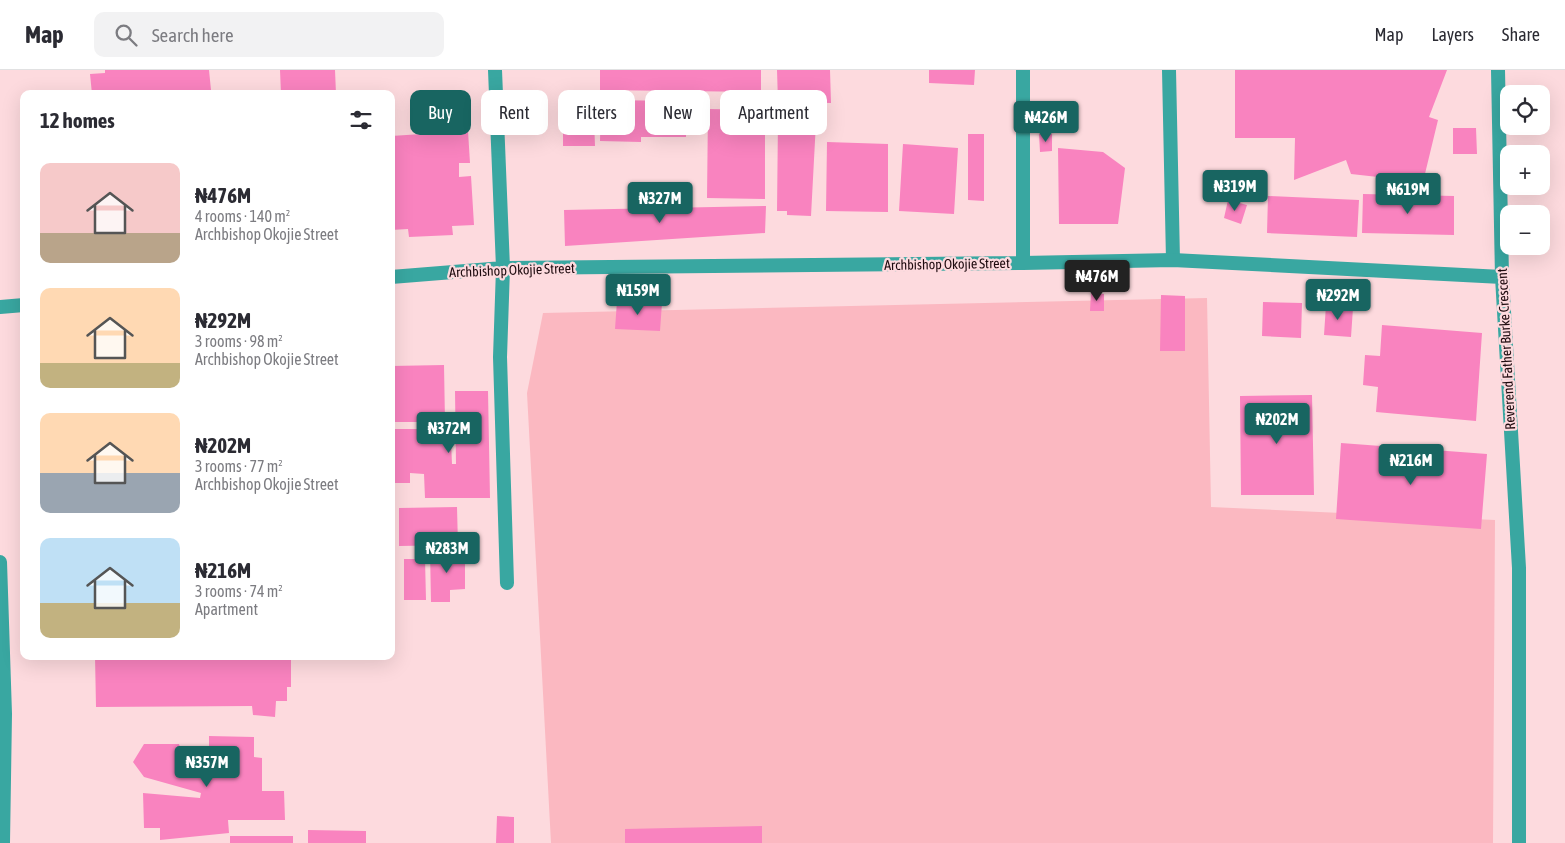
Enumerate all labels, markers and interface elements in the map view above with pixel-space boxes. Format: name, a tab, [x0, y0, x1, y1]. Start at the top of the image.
search box	[94, 12, 444, 57]
text: Map	[25, 21, 64, 48]
icon: search	[112, 21, 140, 49]
text: Search here	[152, 24, 234, 46]
text: Map	[1374, 24, 1403, 45]
text: Layers	[1431, 24, 1474, 45]
text: Share	[1502, 24, 1540, 45]
map controls	[1500, 85, 1550, 255]
button: locate	[1500, 85, 1550, 135]
chip: Buy	[410, 90, 471, 135]
chip: Rent	[481, 90, 548, 135]
chip: Filters	[558, 90, 635, 135]
chip: New	[645, 90, 710, 135]
chip: Apartment	[720, 90, 827, 135]
pin: ₦426M	[1011, 100, 1081, 143]
icon: filters	[347, 106, 375, 134]
text: 12 homes	[40, 108, 115, 132]
text: ₦426M	[1025, 108, 1067, 126]
button: +	[1500, 145, 1550, 195]
pin: ₦319M	[1200, 170, 1270, 212]
pin: ₦619M	[1373, 172, 1443, 215]
text: ₦319M	[1214, 177, 1256, 195]
text: ₦619M	[1387, 180, 1429, 198]
pin: ₦327M	[625, 182, 695, 224]
icon: home	[80, 183, 140, 243]
text: ₦476M	[195, 183, 251, 207]
text: ₦327M	[639, 189, 681, 207]
button: −	[1500, 205, 1550, 255]
text: 4 rooms · 140 m²	[195, 207, 290, 225]
text: Archbishop Okojie Street	[195, 225, 339, 243]
street label: Archbishop Okojie Street	[884, 255, 1010, 273]
street label: Archbishop Okojie Street	[449, 260, 575, 280]
pin: ₦476M	[1062, 260, 1132, 302]
text: ₦476M	[1076, 267, 1118, 285]
street label: Reverend Father Burke Crescent	[1494, 268, 1518, 430]
pin: ₦159M	[603, 274, 673, 316]
pin: ₦292M	[1303, 278, 1373, 321]
text: ₦159M	[617, 281, 659, 299]
text: ₦292M	[1317, 286, 1359, 304]
icon: home	[80, 308, 140, 368]
text: ₦292M	[195, 308, 251, 332]
text: 3 rooms · 98 m²	[195, 332, 283, 350]
text: Archbishop Okojie Street	[195, 350, 339, 368]
pin: ₦202M	[1242, 402, 1312, 445]
text: ₦202M	[1256, 410, 1298, 428]
pin: ₦372M	[414, 412, 484, 454]
text: ₦372M	[428, 419, 470, 437]
icon: home	[80, 433, 140, 493]
text: ₦202M	[195, 433, 251, 457]
pin: ₦216M	[1376, 444, 1446, 486]
text: ₦216M	[1390, 451, 1432, 469]
text: 3 rooms · 77 m²	[195, 457, 283, 475]
text: Archbishop Okojie Street	[195, 475, 339, 493]
pin: ₦283M	[412, 532, 482, 574]
text: ₦283M	[426, 539, 468, 557]
icon: home	[80, 558, 140, 618]
text: ₦216M	[195, 558, 251, 582]
text: 3 rooms · 74 m²	[195, 582, 283, 600]
text: Apartment	[195, 600, 258, 618]
pin: ₦357M	[172, 746, 242, 788]
text: ₦357M	[186, 753, 228, 771]

